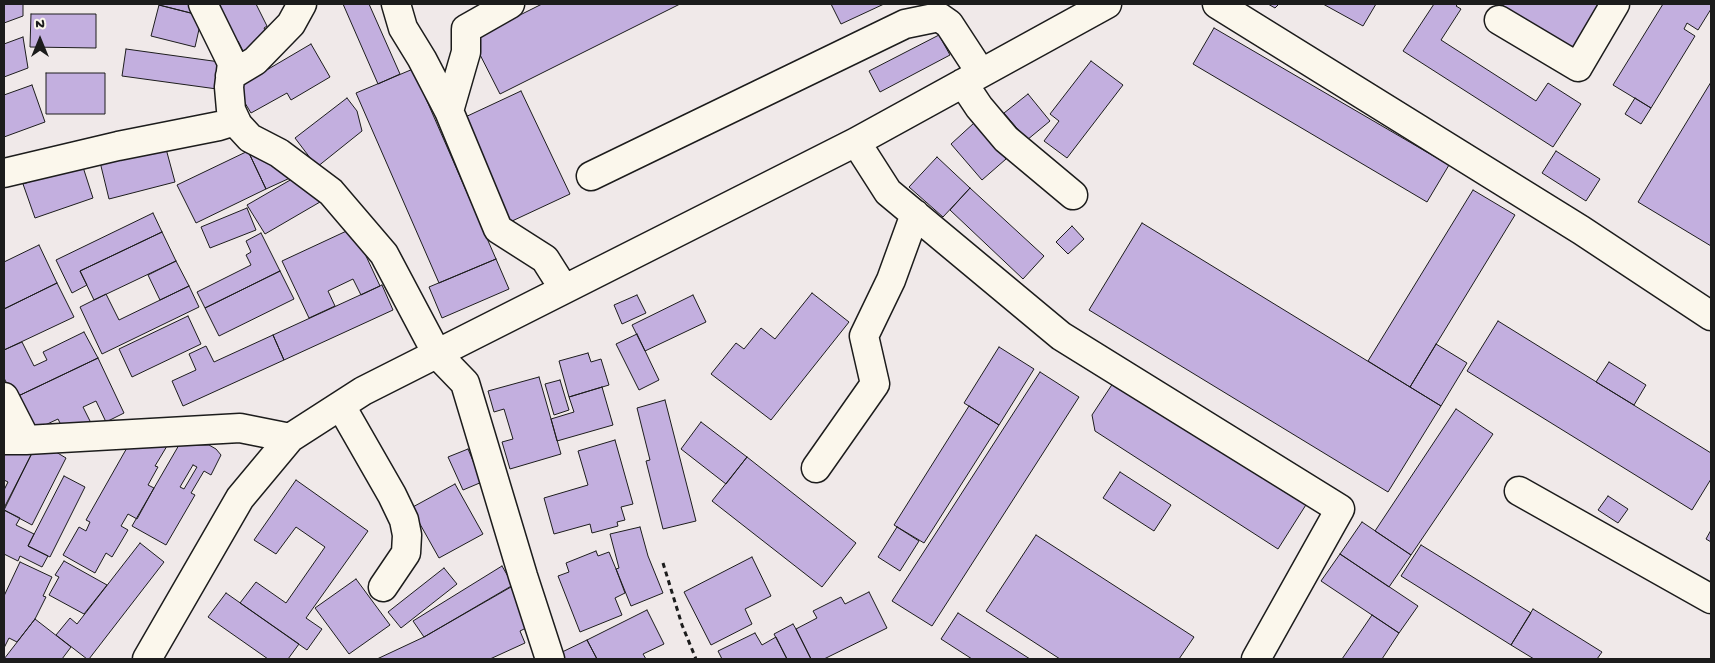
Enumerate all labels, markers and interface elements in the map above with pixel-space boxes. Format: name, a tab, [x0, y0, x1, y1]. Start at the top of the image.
north arrow	[15, 15, 65, 65]
text: N	[35, 16, 45, 33]

